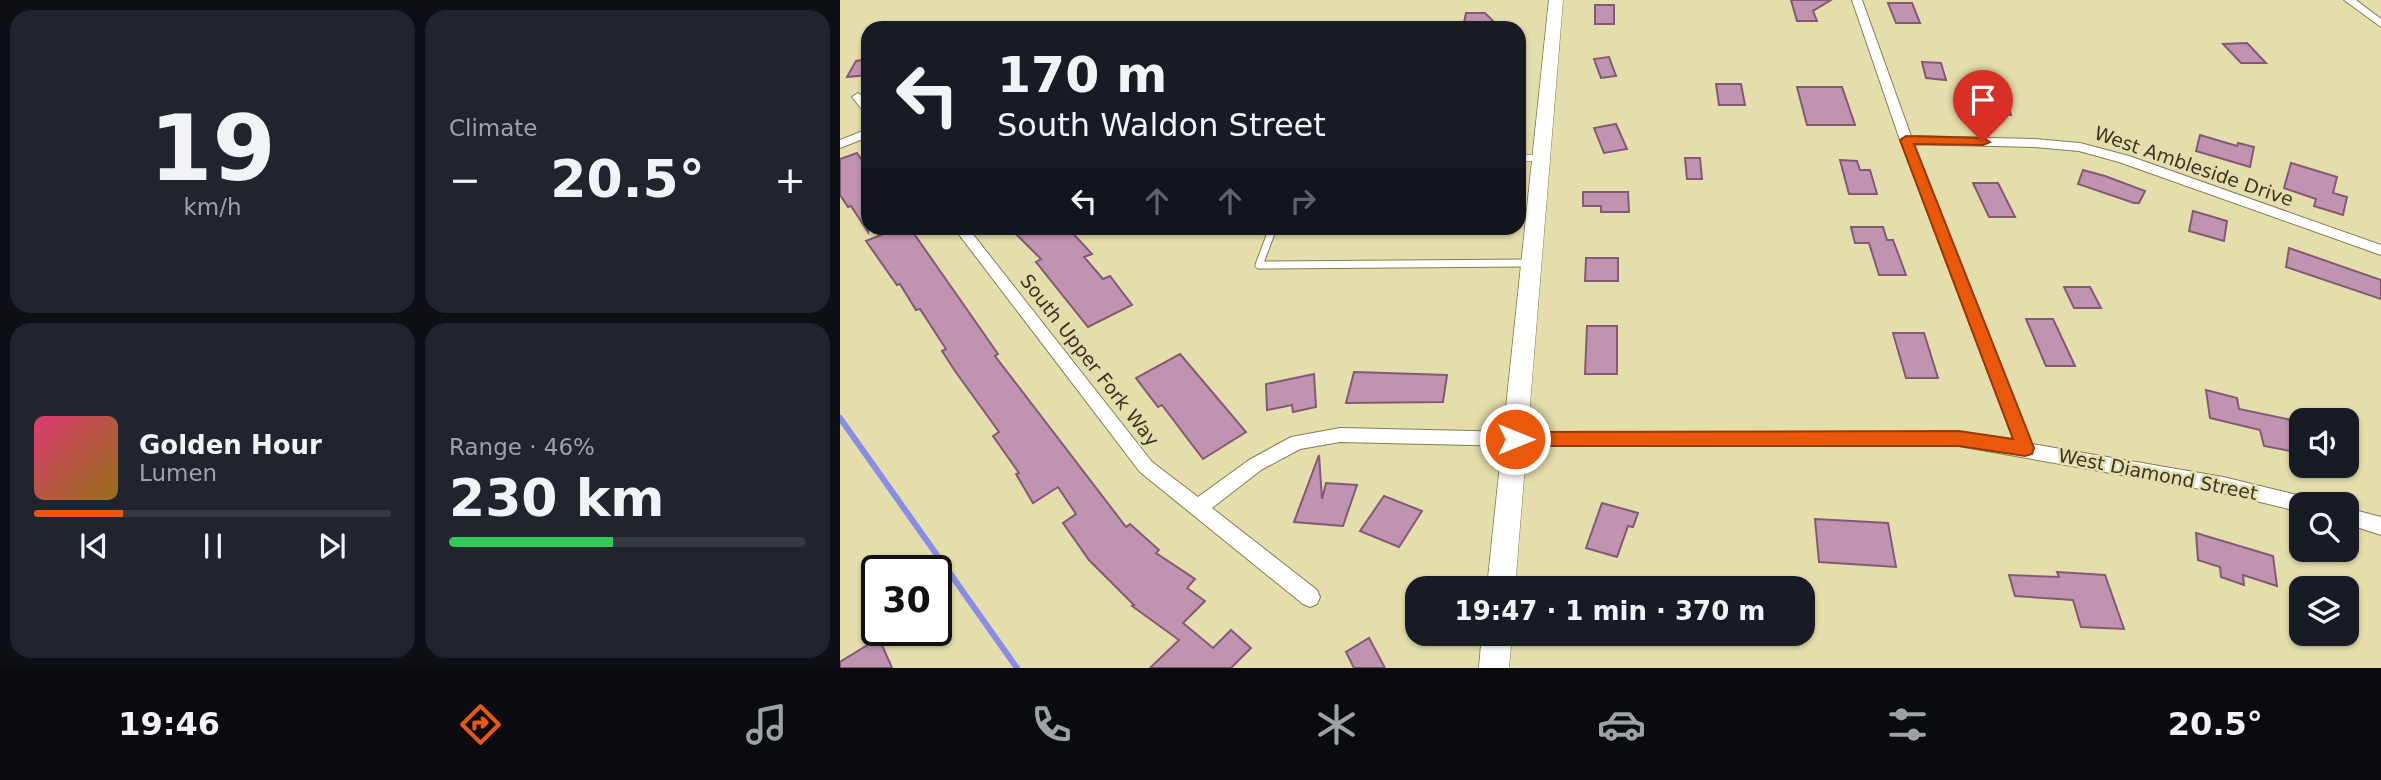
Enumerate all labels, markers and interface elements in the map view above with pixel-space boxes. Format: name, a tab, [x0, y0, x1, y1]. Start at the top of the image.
text: 170 m	[997, 47, 1167, 104]
icon: left	[882, 49, 973, 140]
pin	[1953, 70, 2013, 142]
icon: arrive	[1964, 81, 2002, 119]
text: 19	[149, 96, 276, 201]
text: South Waldon Street	[997, 106, 1326, 144]
text: Climate	[449, 115, 538, 141]
street label: West Ambleside Drive	[2092, 122, 2296, 210]
text: 20.5°	[550, 149, 705, 209]
text: −	[449, 158, 481, 202]
text: +	[774, 158, 806, 202]
icon: left	[1065, 182, 1103, 220]
icon: ahead	[1138, 182, 1176, 220]
icon: ahead	[1211, 182, 1249, 220]
icon: right	[1284, 182, 1322, 220]
text: km/h	[183, 194, 242, 220]
street label: South Upper Fork Way	[1016, 270, 1164, 450]
position arrow	[1478, 402, 1552, 476]
map controls	[2289, 408, 2359, 646]
button: sound	[2289, 408, 2359, 478]
text: Golden Hour	[139, 430, 322, 460]
text: Range · 46%	[449, 434, 595, 460]
street label: West Diamond Street	[2057, 444, 2259, 504]
text: Lumen	[139, 460, 217, 486]
text: 230 km	[449, 468, 664, 528]
button: search	[2289, 492, 2359, 562]
icon: previous	[75, 527, 113, 565]
icon: pause	[194, 527, 232, 565]
icon: next	[313, 527, 351, 565]
speed limit sign: 30	[861, 555, 952, 646]
button: layers	[2289, 576, 2359, 646]
text: 19:47 · 1 min · 370 m	[1455, 596, 1765, 626]
icon: directions	[456, 700, 505, 749]
icon: music	[742, 700, 791, 749]
icon: phone	[1027, 700, 1076, 749]
icon: climate	[1312, 700, 1361, 749]
icon: car	[1597, 700, 1646, 749]
icon: filters	[1883, 700, 1932, 749]
text: 19:46	[118, 705, 220, 743]
text: 20.5°	[2168, 705, 2263, 743]

